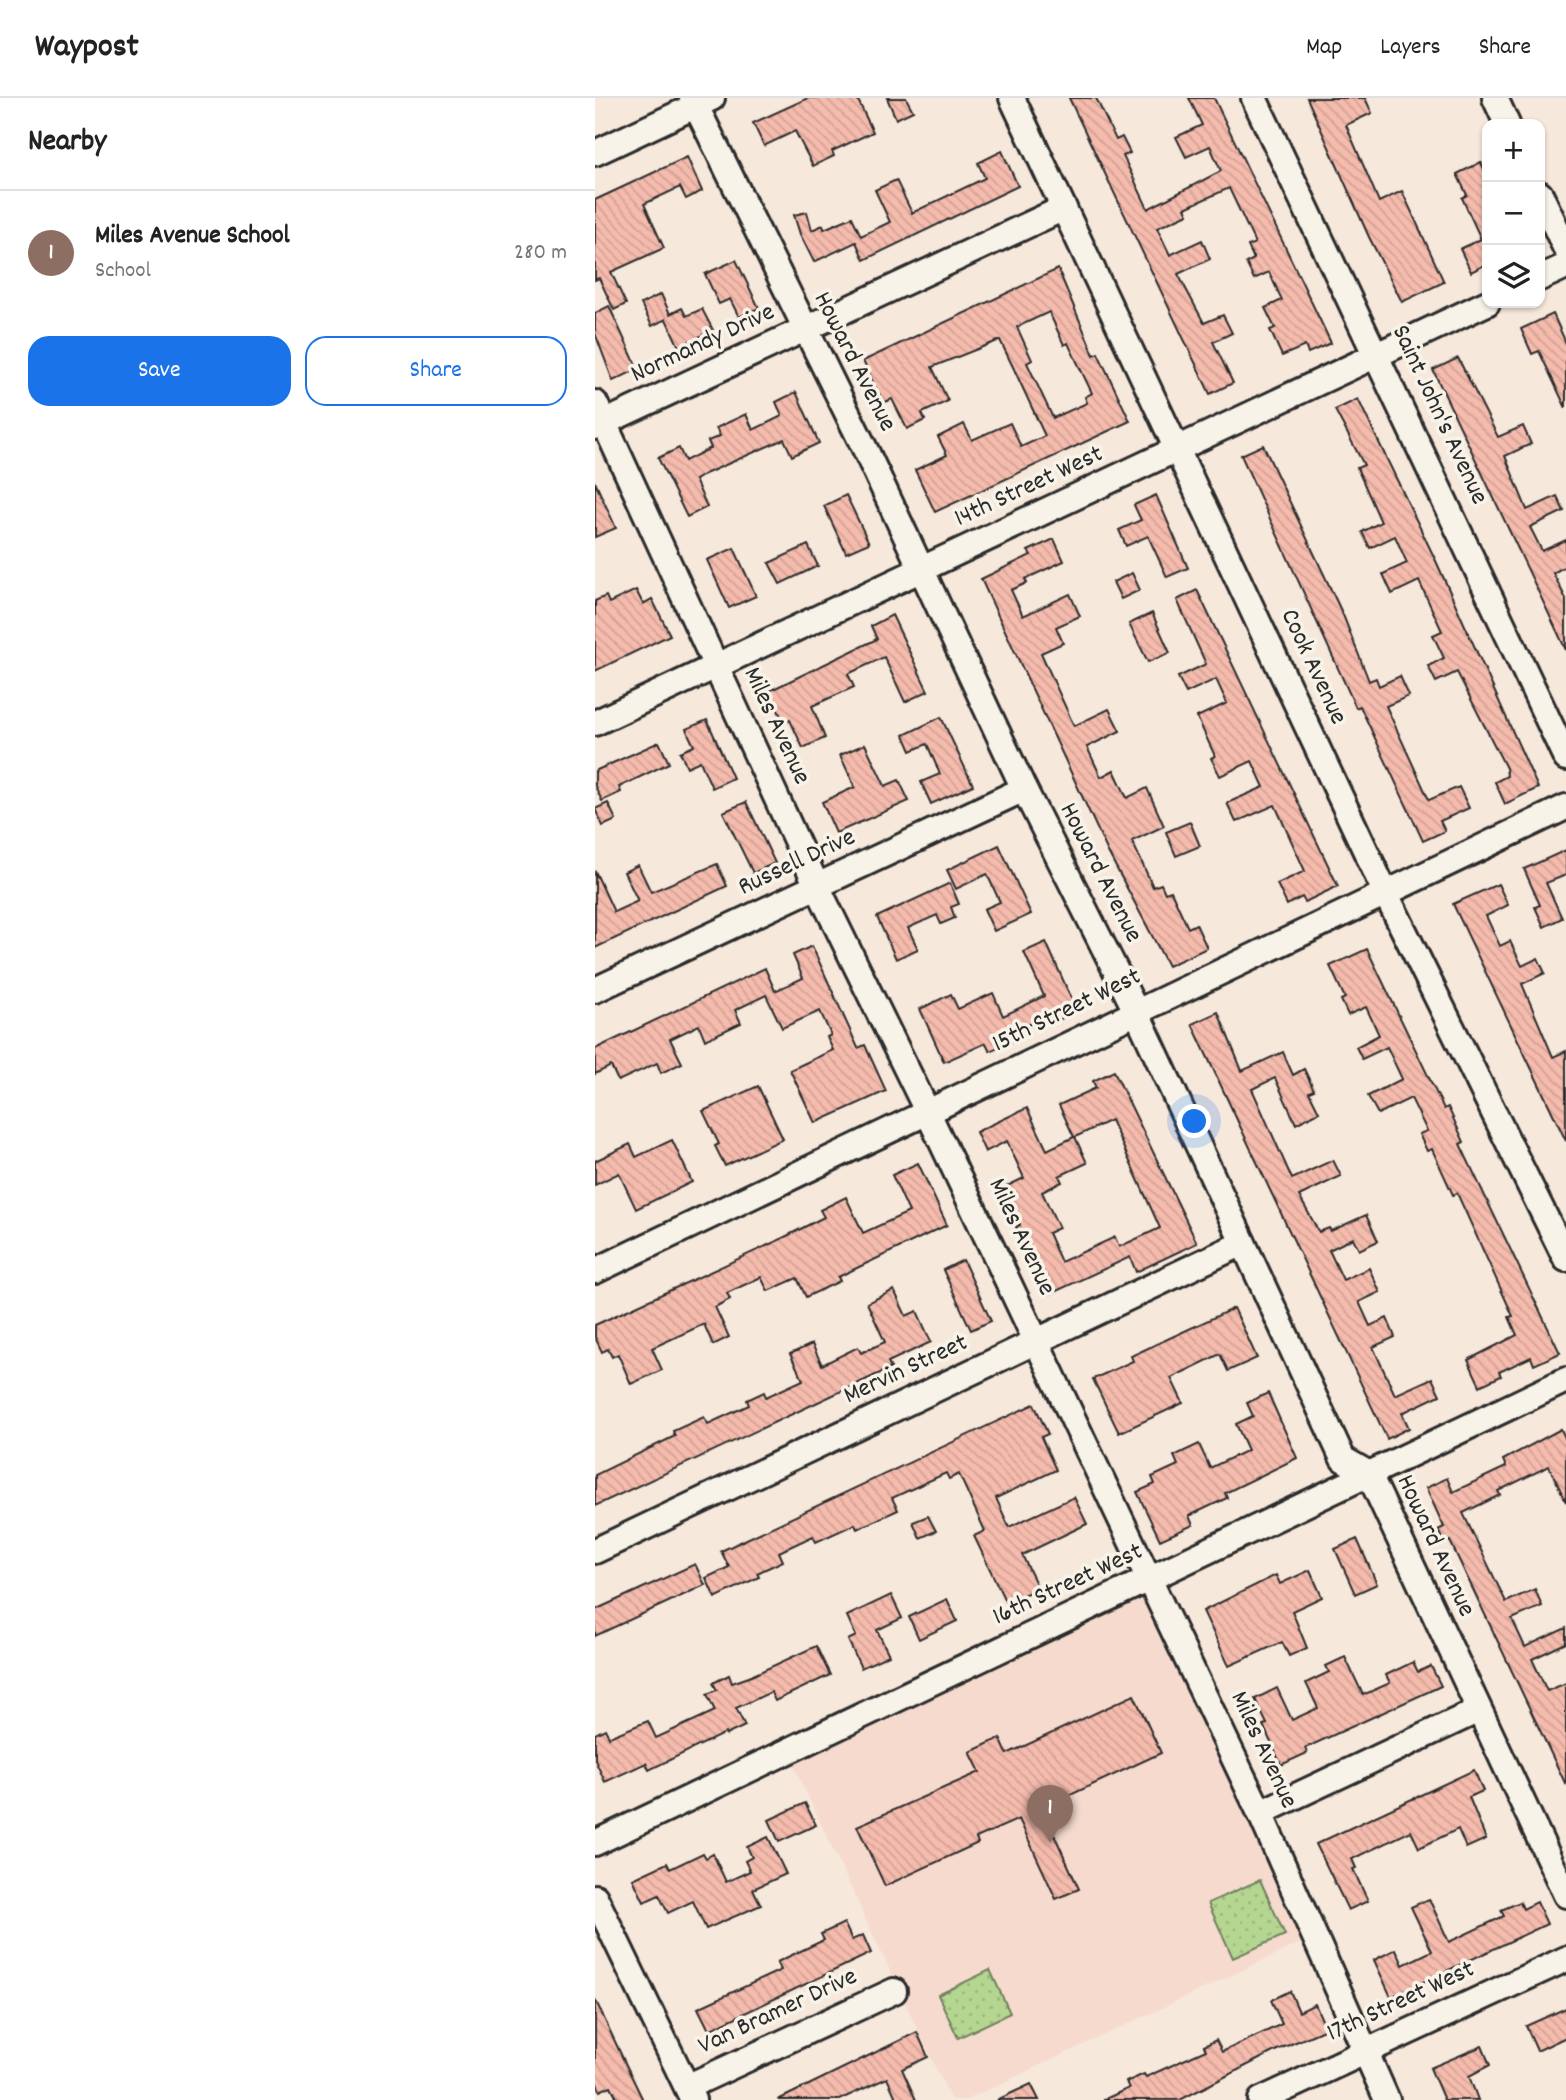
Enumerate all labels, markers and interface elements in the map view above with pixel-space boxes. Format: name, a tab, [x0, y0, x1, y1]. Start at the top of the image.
text: Waypost	[35, 25, 139, 72]
text: Map	[1306, 31, 1342, 65]
text: Layers	[1380, 31, 1441, 65]
text: Share	[1479, 31, 1531, 65]
map controls	[1482, 119, 1545, 308]
button: +	[1482, 119, 1545, 182]
text: Nearby	[28, 122, 106, 165]
button: −	[1482, 182, 1545, 245]
text: Miles Avenue School	[95, 218, 290, 255]
text: 1	[48, 237, 54, 270]
text: 280 m	[514, 237, 567, 270]
button: layers	[1482, 245, 1545, 308]
text: School	[95, 255, 151, 288]
street label: Howard Avenue	[803, 286, 905, 438]
street label: Normandy Drive	[625, 294, 781, 394]
street label: Saint John's Avenue	[1381, 319, 1497, 511]
button: Save	[28, 336, 291, 406]
button: Share	[305, 336, 567, 406]
street label: 14th Street West	[949, 436, 1110, 538]
street label: Cook Avenue	[1270, 603, 1356, 731]
street label: Miles Avenue	[733, 661, 819, 791]
street label: Howard Avenue	[1049, 797, 1151, 949]
street label: Russell Drive	[732, 820, 862, 906]
street label: 15th Street West	[986, 959, 1148, 1063]
your location	[1177, 1104, 1211, 1138]
street label: Miles Avenue	[978, 1172, 1064, 1302]
street label: Mervin Street	[838, 1325, 974, 1415]
street label: Howard Avenue	[1386, 1469, 1484, 1623]
street label: 16th Street West	[987, 1534, 1150, 1636]
street label: Miles Avenue	[1220, 1685, 1306, 1815]
pin: 1	[1027, 1785, 1073, 1843]
street label: 17th Street West	[1321, 1951, 1481, 2052]
street label: Van Bramer Drive	[692, 1959, 864, 2065]

